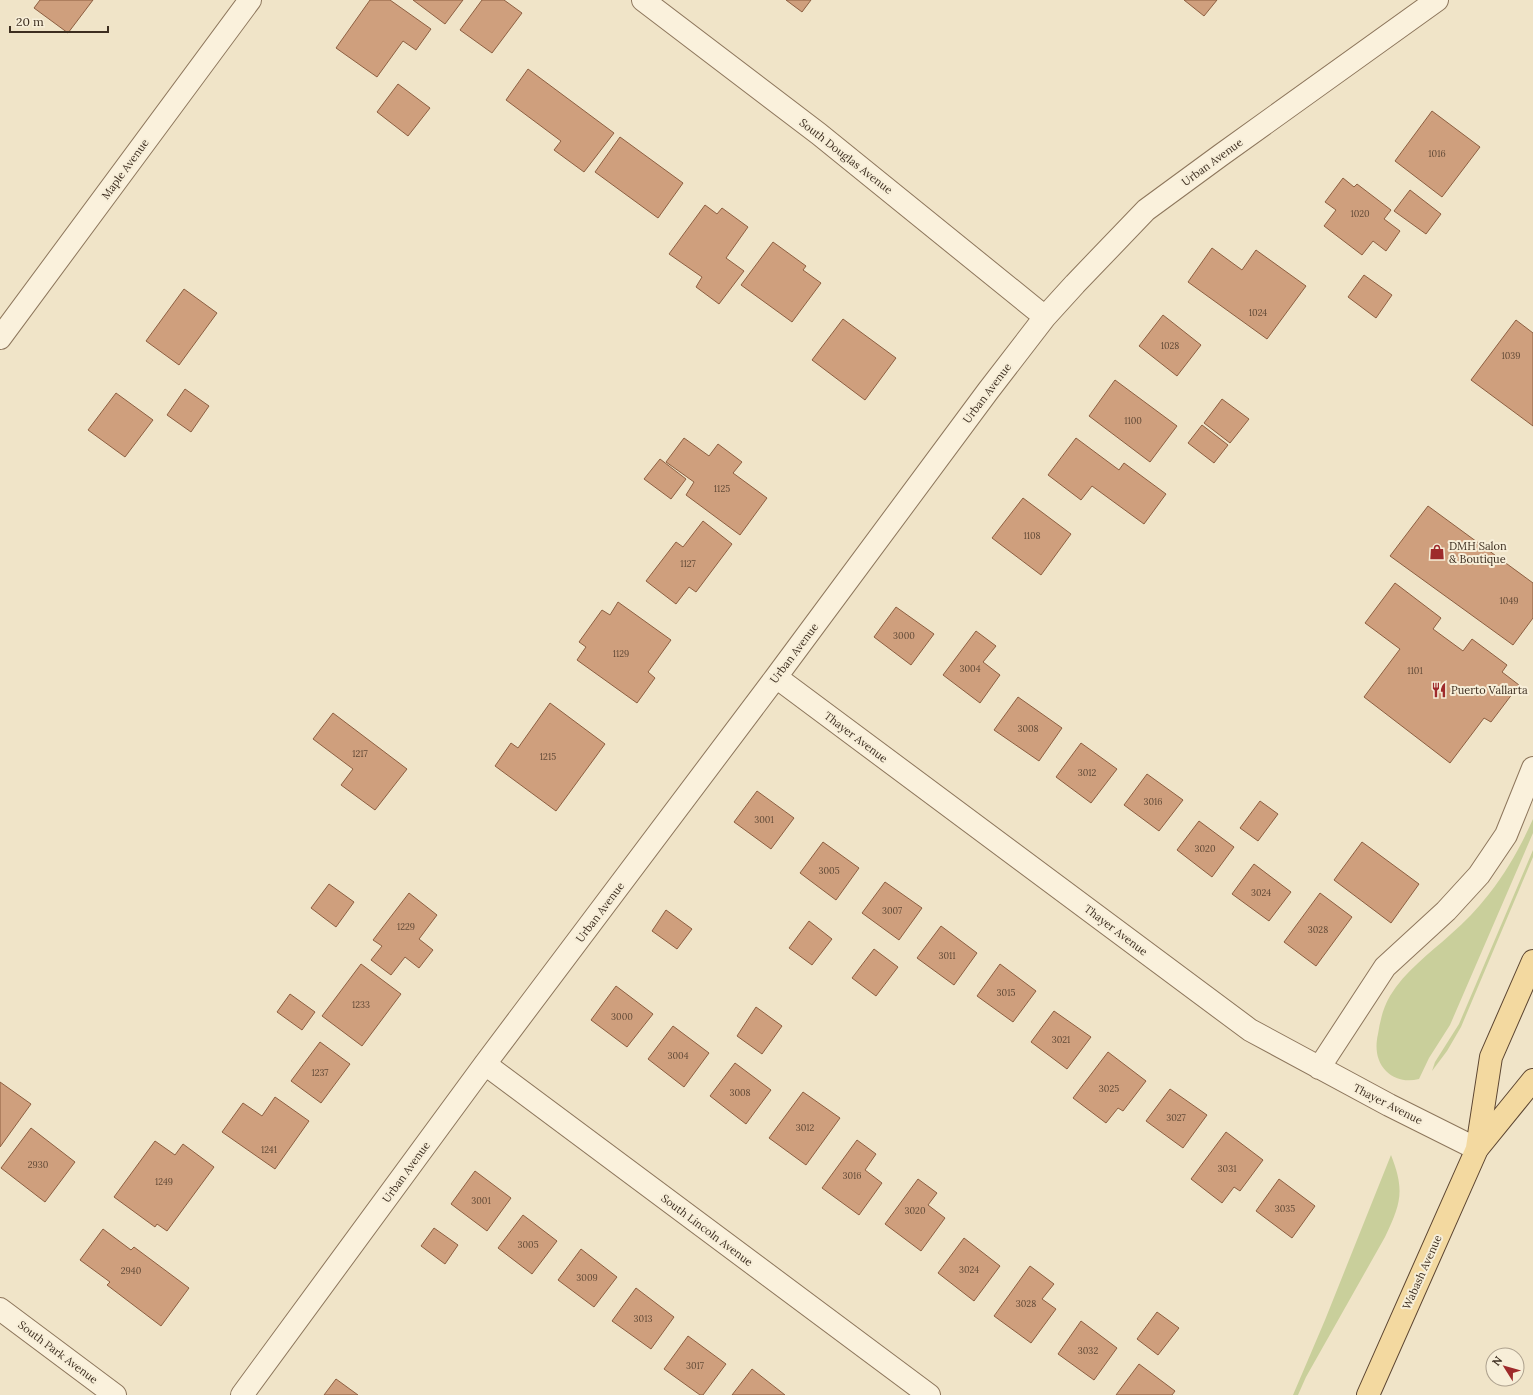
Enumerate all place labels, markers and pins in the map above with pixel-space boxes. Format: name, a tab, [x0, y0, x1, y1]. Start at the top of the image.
place label: DMH Salon & Boutique	[1449, 539, 1507, 566]
shop icon: DMH Salon & Boutique	[1428, 543, 1446, 561]
restaurant icon: Puerto Vallarta	[1430, 681, 1448, 699]
place label: Puerto Vallarta	[1451, 683, 1528, 697]

